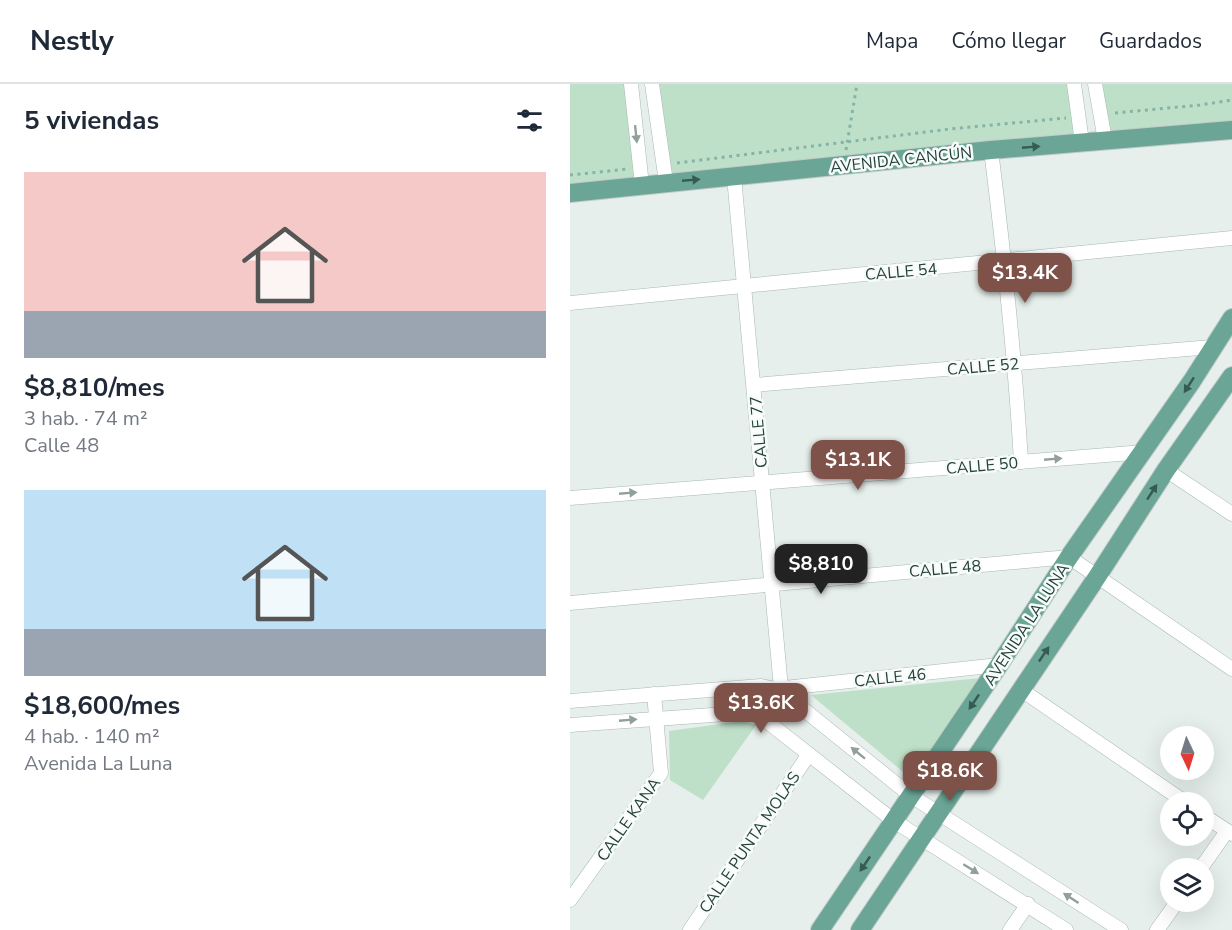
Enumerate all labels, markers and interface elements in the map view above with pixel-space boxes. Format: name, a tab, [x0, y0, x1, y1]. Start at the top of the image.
text: Nestly	[30, 22, 114, 60]
text: Mapa	[866, 27, 918, 55]
text: Cómo llegar	[951, 27, 1066, 55]
text: Guardados	[1099, 27, 1202, 55]
text: 5 viviendas	[24, 103, 159, 138]
icon: filters	[513, 104, 546, 137]
one-way arrow	[631, 125, 641, 144]
street label: AVENIDA CANCÚN	[829, 142, 973, 178]
one-way arrow	[1022, 142, 1041, 152]
one-way arrow	[681, 175, 700, 185]
icon: home	[231, 211, 339, 319]
pin: $13.4K	[976, 253, 1074, 304]
street label: CALLE 54	[864, 258, 938, 286]
text: $13.4K	[992, 259, 1058, 286]
street label: CALLE 52	[946, 353, 1020, 381]
text: $8,810/mes	[24, 370, 165, 405]
one-way arrow	[1183, 376, 1195, 392]
street label: CALLE 77	[745, 395, 773, 469]
text: 3 hab. · 74 m²	[24, 405, 148, 432]
text: Calle 48	[24, 432, 99, 459]
pin: $13.1K	[809, 440, 907, 491]
text: $13.1K	[825, 446, 891, 473]
street label: CALLE 50	[945, 452, 1019, 480]
one-way arrow	[1043, 454, 1062, 464]
one-way arrow	[1146, 484, 1157, 500]
one-way arrow	[619, 489, 638, 498]
icon: home	[231, 529, 339, 637]
pin: $8,810	[772, 544, 870, 595]
text: $8,810	[789, 550, 853, 577]
street label: CALLE 48	[908, 555, 982, 583]
street label: AVENIDA LA LUNA	[979, 559, 1075, 690]
one-way arrow	[1038, 647, 1050, 663]
street label: CALLE 46	[853, 663, 927, 693]
pin: $13.6K	[712, 683, 810, 734]
text: $18,600/mes	[24, 688, 180, 723]
text: $13.6K	[728, 689, 794, 716]
one-way arrow	[968, 694, 980, 710]
one-way arrow	[619, 715, 638, 725]
text: 4 hab. · 140 m²	[24, 723, 160, 750]
north arrow	[1160, 726, 1214, 780]
map controls	[1160, 726, 1214, 912]
one-way arrow	[851, 748, 866, 760]
text: Avenida La Luna	[24, 750, 173, 777]
pin: $18.6K	[901, 751, 999, 802]
text: $18.6K	[917, 757, 983, 784]
street label: CALLE PUNTA MOLAS	[694, 767, 806, 918]
street label: CALLE KANA	[592, 773, 666, 866]
button: locate	[1160, 792, 1214, 846]
one-way arrow	[860, 856, 871, 872]
button: layers	[1160, 858, 1214, 912]
one-way arrow	[963, 864, 979, 875]
one-way arrow	[1063, 893, 1079, 904]

